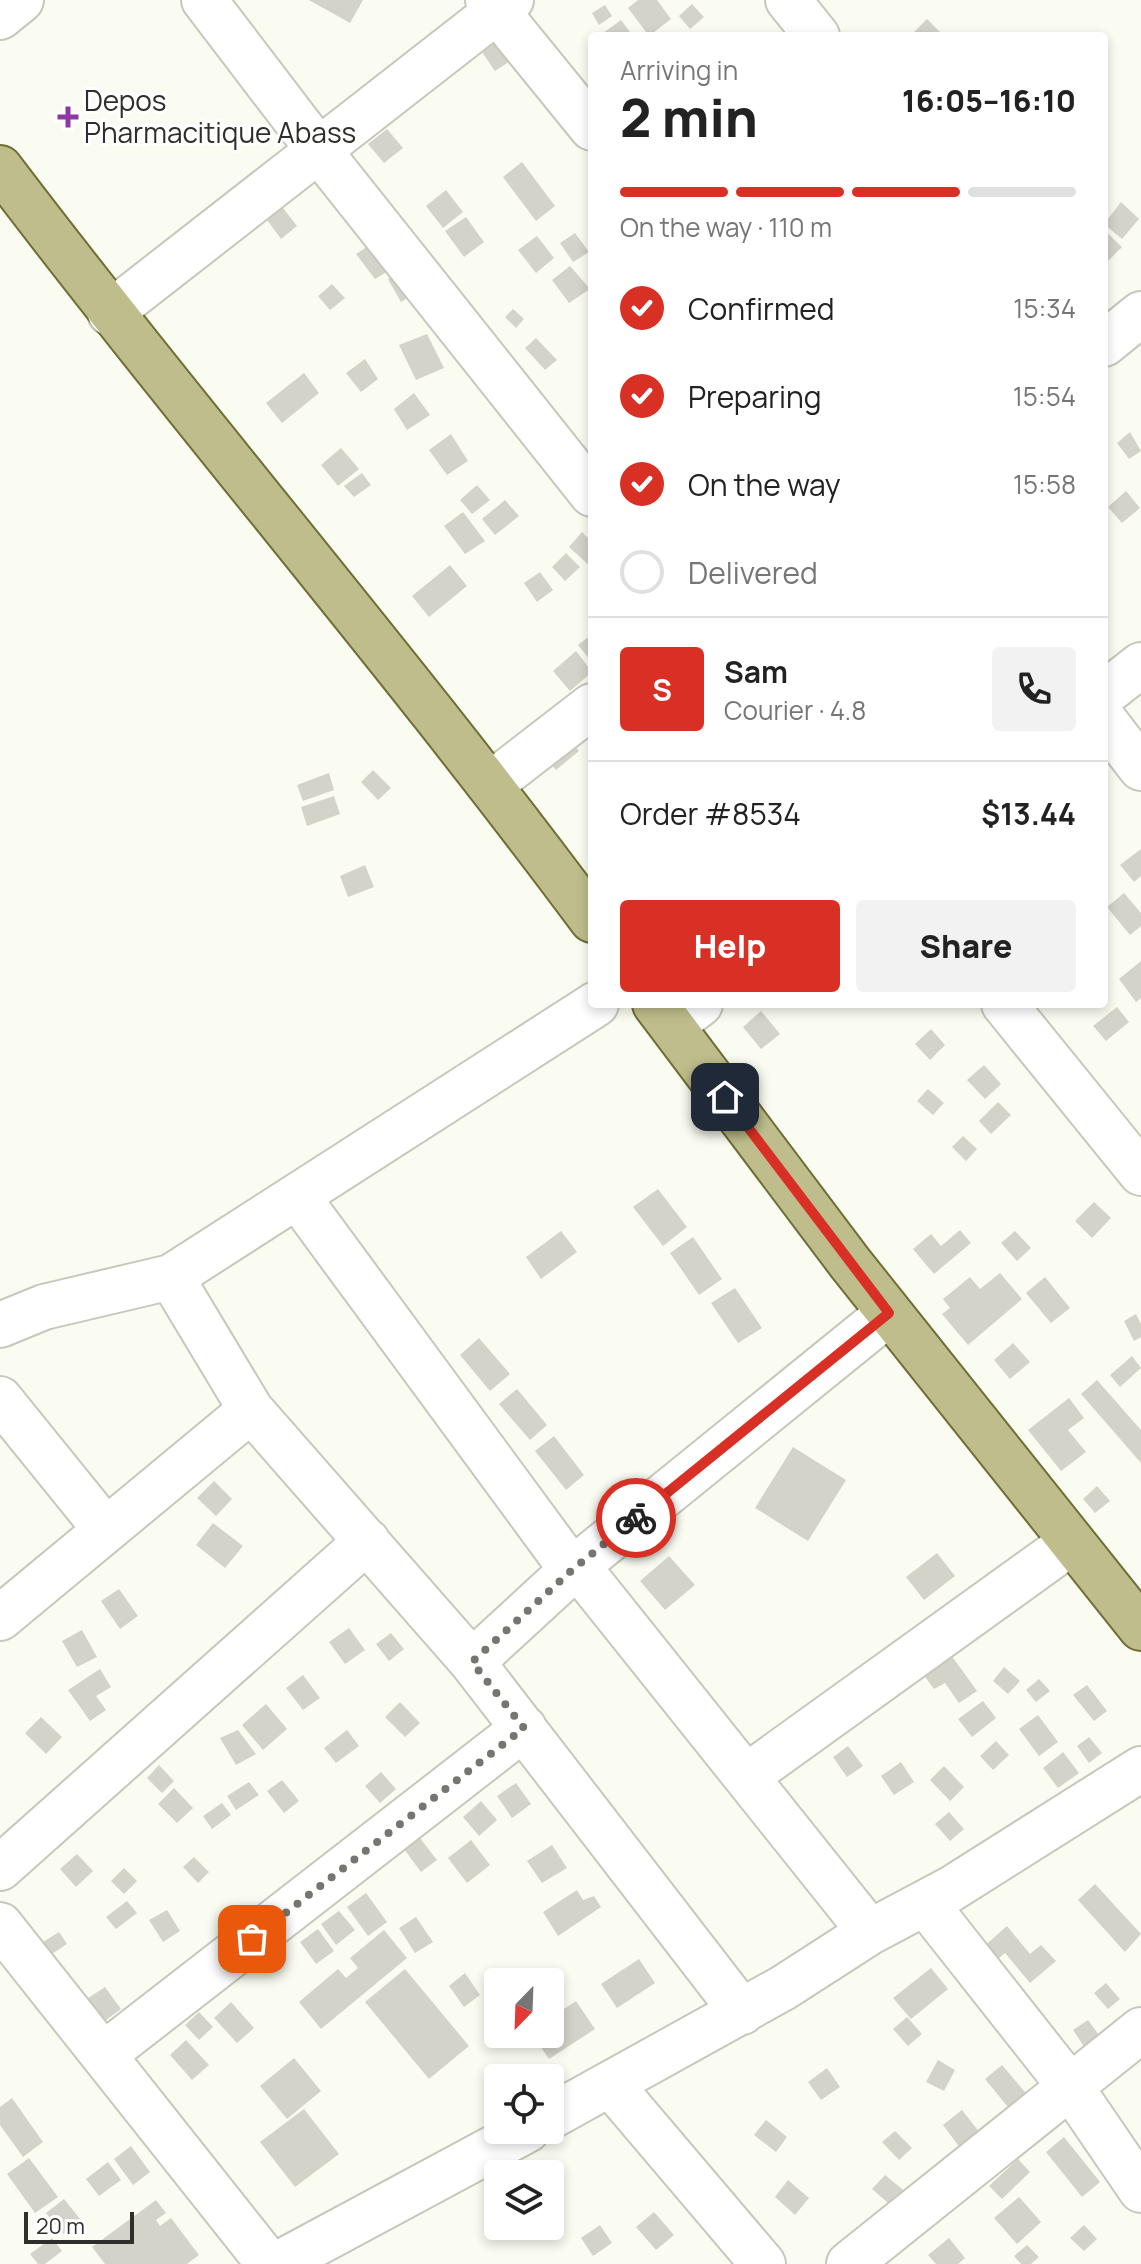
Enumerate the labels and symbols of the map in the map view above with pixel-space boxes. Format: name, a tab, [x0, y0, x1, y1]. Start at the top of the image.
place label: Depos Pharmacitique Abass	[84, 81, 356, 151]
marker: Depos Pharmacitique Abass	[59, 108, 77, 126]
pin	[691, 1063, 759, 1131]
courier	[596, 1478, 676, 1558]
pin	[218, 1905, 286, 1973]
north arrow	[484, 1968, 564, 2048]
scale bar	[24, 2208, 134, 2244]

